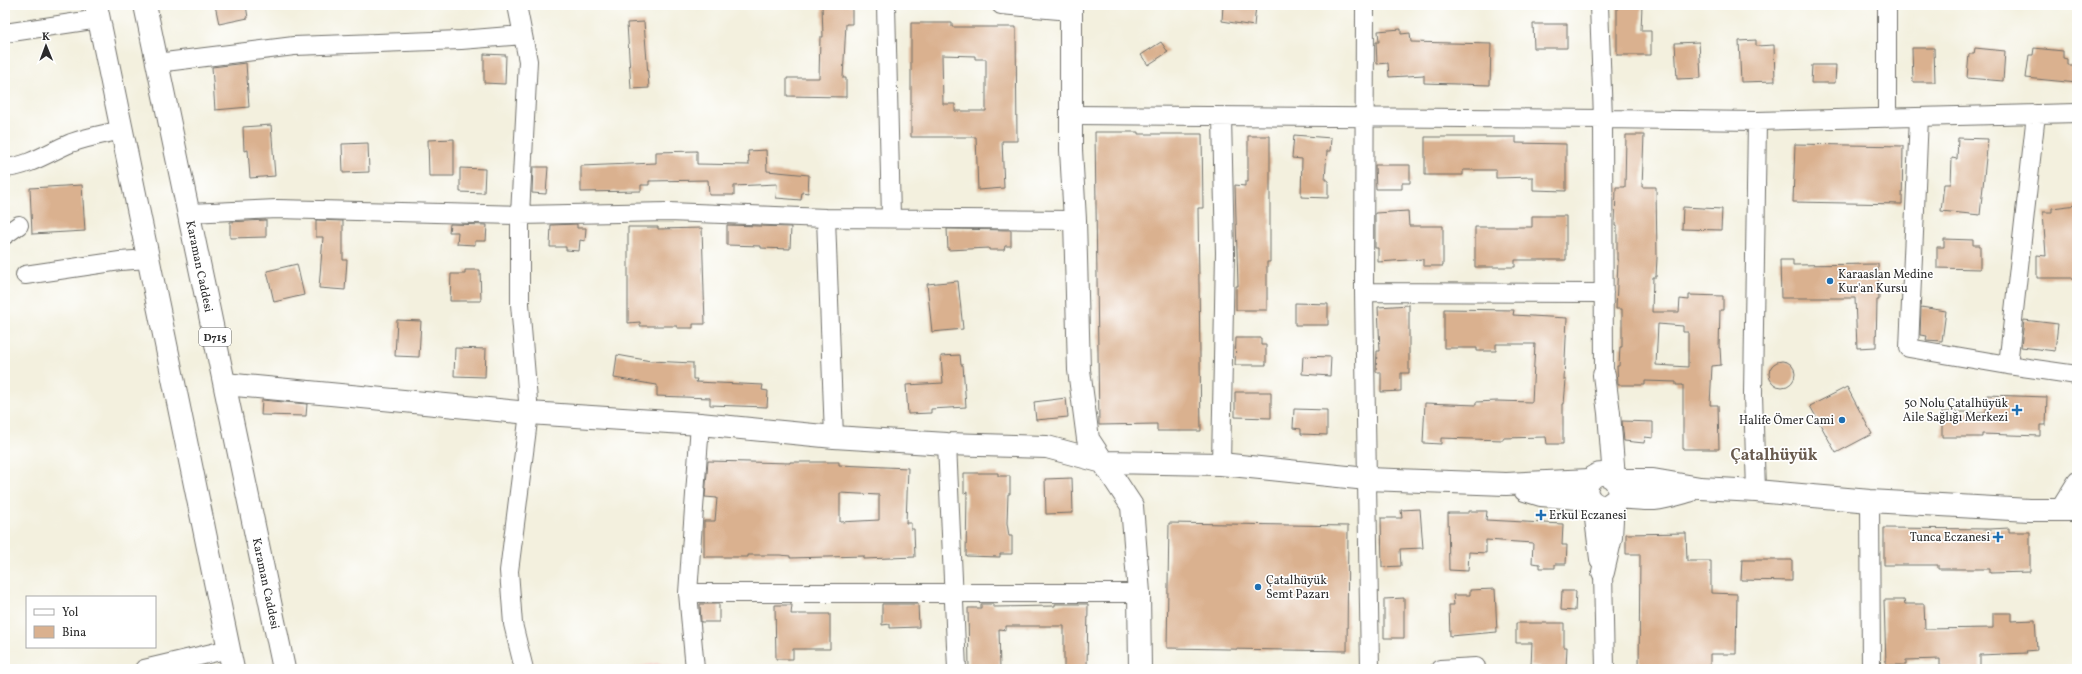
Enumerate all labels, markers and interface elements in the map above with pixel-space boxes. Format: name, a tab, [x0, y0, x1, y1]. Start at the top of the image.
north arrow	[26, 26, 66, 66]
text: K	[42, 30, 50, 45]
street label: Karaman Caddesi	[181, 219, 216, 314]
place label: Karaaslan Medine Kur'an Kursu	[1838, 267, 1934, 297]
marker: Karaaslan Medine Kur'an Kursu	[1825, 276, 1835, 286]
road number: D715	[199, 328, 231, 346]
place label: 50 Nolu Çatalhüyük Aile Sağlığı Merkezi	[1903, 396, 2008, 426]
marker: 50 Nolu Çatalhüyük Aile Sağlığı Merkezi	[2011, 404, 2023, 416]
place label: Halife Ömer Cami	[1739, 412, 1834, 429]
marker: Halife Ömer Cami	[1837, 415, 1847, 425]
district label: Çatalhüyük	[1731, 445, 1818, 467]
place label: Erkul Eczanesi	[1549, 508, 1627, 524]
marker: Erkul Eczanesi	[1536, 510, 1546, 520]
place label: Tunca Eczanesi	[1910, 530, 1990, 546]
marker: Tunca Eczanesi	[1993, 532, 2003, 542]
street label: Karaman Caddesi	[248, 536, 283, 631]
place label: Çatalhüyük Semt Pazarı	[1266, 573, 1330, 603]
marker: Çatalhüyük Semt Pazarı	[1253, 582, 1263, 592]
legend	[26, 596, 156, 648]
text: Yol	[62, 605, 79, 621]
text: Bina	[62, 625, 86, 641]

